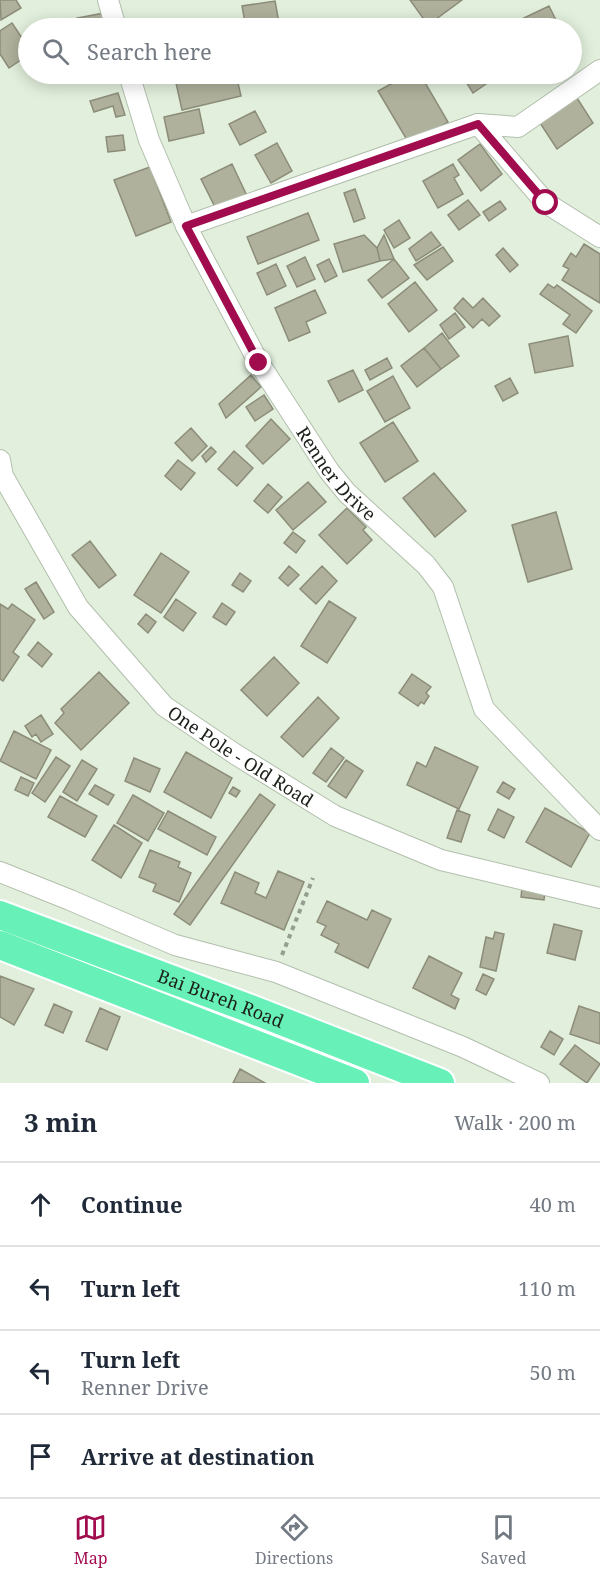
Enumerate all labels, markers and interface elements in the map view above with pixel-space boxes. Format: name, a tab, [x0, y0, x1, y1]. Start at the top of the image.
search box	[18, 18, 582, 84]
icon: search	[39, 35, 72, 68]
text: Search here	[87, 36, 212, 66]
route start	[532, 189, 558, 215]
route end	[245, 349, 271, 375]
street label: Renner Drive	[291, 422, 381, 526]
street label: One Pole - Old Road	[163, 700, 318, 812]
street label: Bai Bureh Road	[154, 963, 288, 1033]
text: 3 min	[24, 1104, 98, 1140]
text: Walk · 200 m	[454, 1109, 576, 1136]
icon: ahead	[24, 1188, 57, 1221]
text: Continue	[81, 1189, 183, 1219]
text: 40 m	[530, 1191, 576, 1218]
icon: left	[24, 1272, 57, 1305]
text: Turn left	[81, 1273, 180, 1303]
text: 110 m	[518, 1275, 576, 1302]
text: Turn left	[81, 1344, 180, 1374]
icon: left	[24, 1356, 57, 1389]
text: 50 m	[530, 1359, 576, 1386]
text: Renner Drive	[81, 1374, 209, 1401]
icon: arrive	[24, 1440, 57, 1473]
text: Arrive at destination	[81, 1441, 315, 1471]
tab: Map	[74, 1511, 108, 1569]
tab: Directions	[255, 1511, 333, 1569]
tab: Saved	[481, 1511, 526, 1569]

